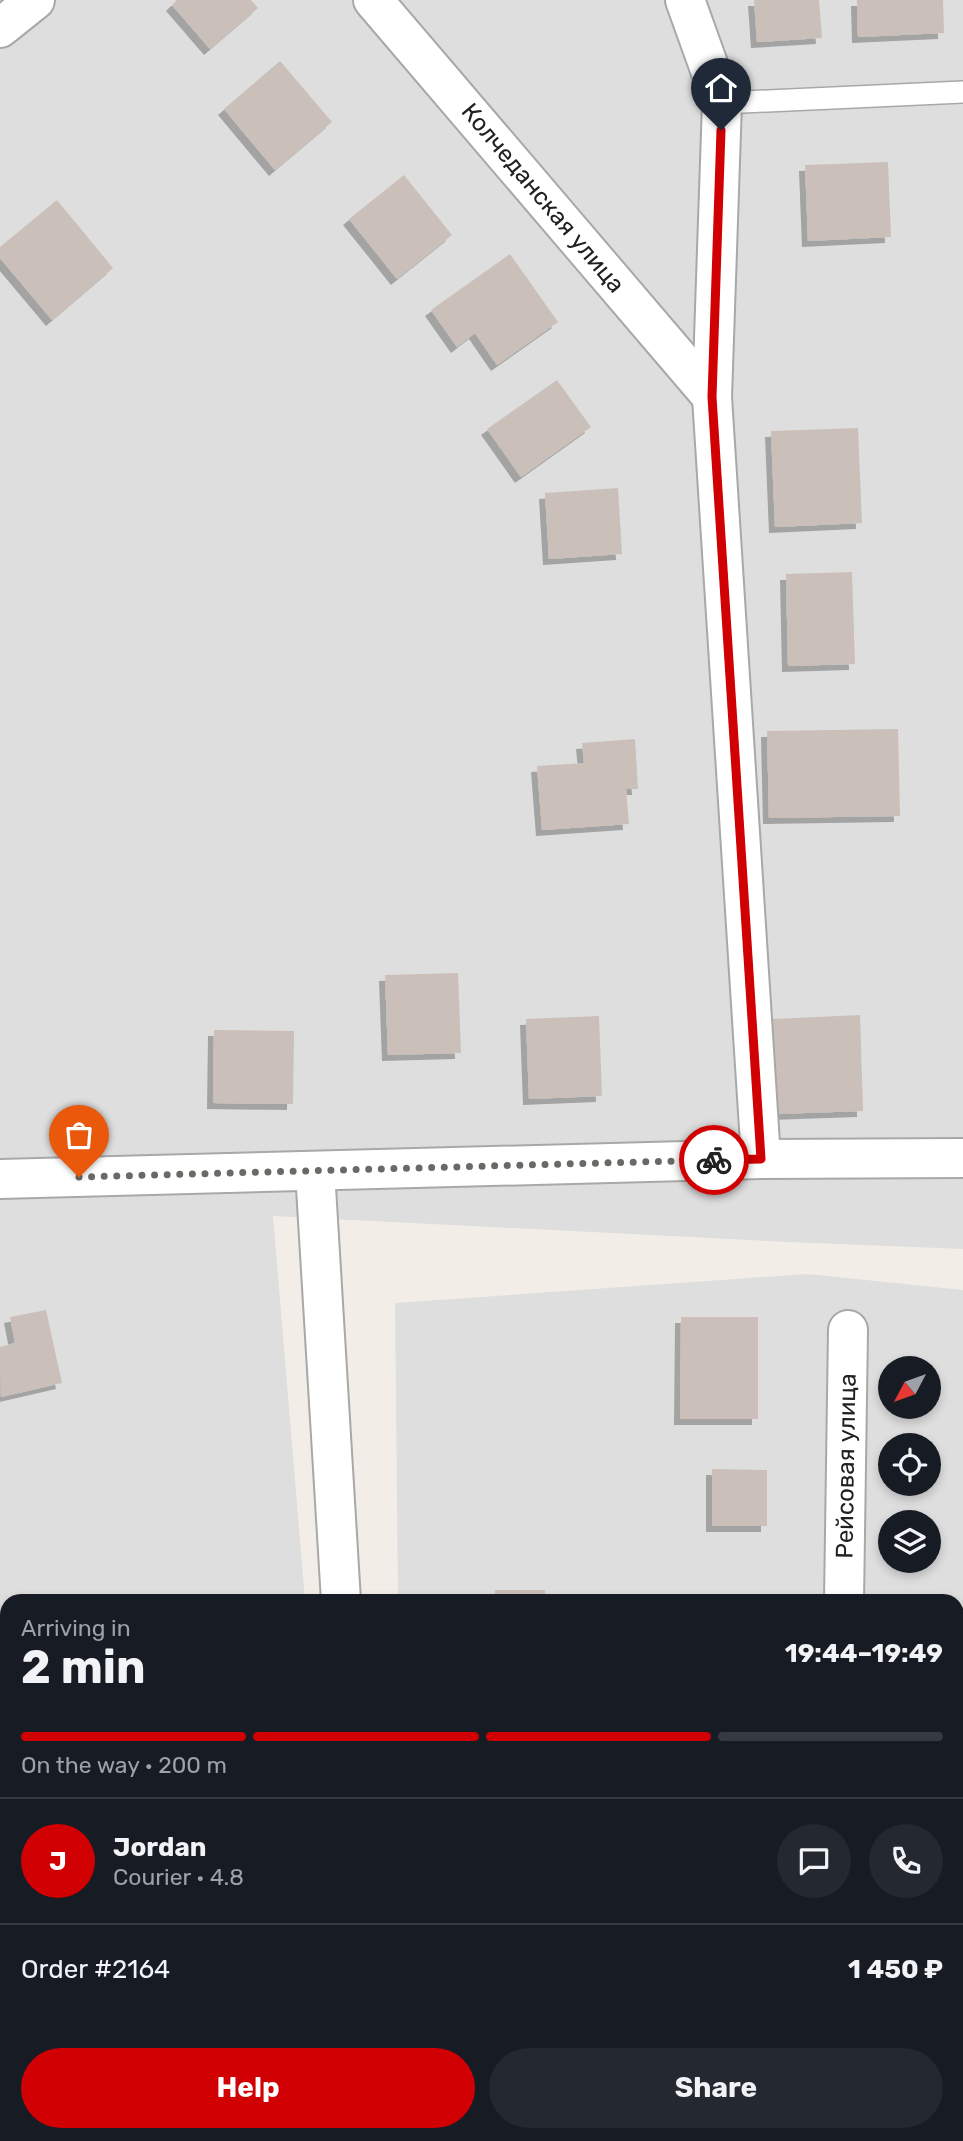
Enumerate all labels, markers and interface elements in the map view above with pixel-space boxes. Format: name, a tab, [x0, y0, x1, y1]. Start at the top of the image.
pin	[691, 58, 751, 130]
icon: home	[702, 69, 740, 107]
street label: Колчеданская улица	[456, 98, 630, 298]
pin	[49, 1105, 109, 1177]
icon: bag	[60, 1116, 98, 1154]
courier	[679, 1125, 749, 1195]
icon: bike	[695, 1141, 733, 1179]
north arrow	[878, 1356, 942, 1419]
map controls	[878, 1356, 941, 1573]
street label: Рейсовая улица	[830, 1373, 862, 1559]
button: locate	[878, 1433, 941, 1496]
button: layers	[878, 1510, 941, 1573]
text: Arriving in	[21, 1614, 131, 1642]
text: 19:44–19:49	[785, 1638, 943, 1669]
text: 2 min	[21, 1640, 146, 1695]
text: On the way · 200 m	[21, 1751, 227, 1779]
button: chat	[777, 1824, 851, 1898]
button: phone	[869, 1824, 943, 1898]
text: Jordan	[113, 1832, 206, 1863]
text: J	[49, 1846, 67, 1877]
text: Courier · 4.8	[113, 1863, 244, 1891]
text: Order #2164	[21, 1954, 170, 1985]
text: 1 450 ₽	[848, 1954, 943, 1985]
button: Help	[21, 2048, 475, 2128]
button: Share	[489, 2048, 943, 2128]

